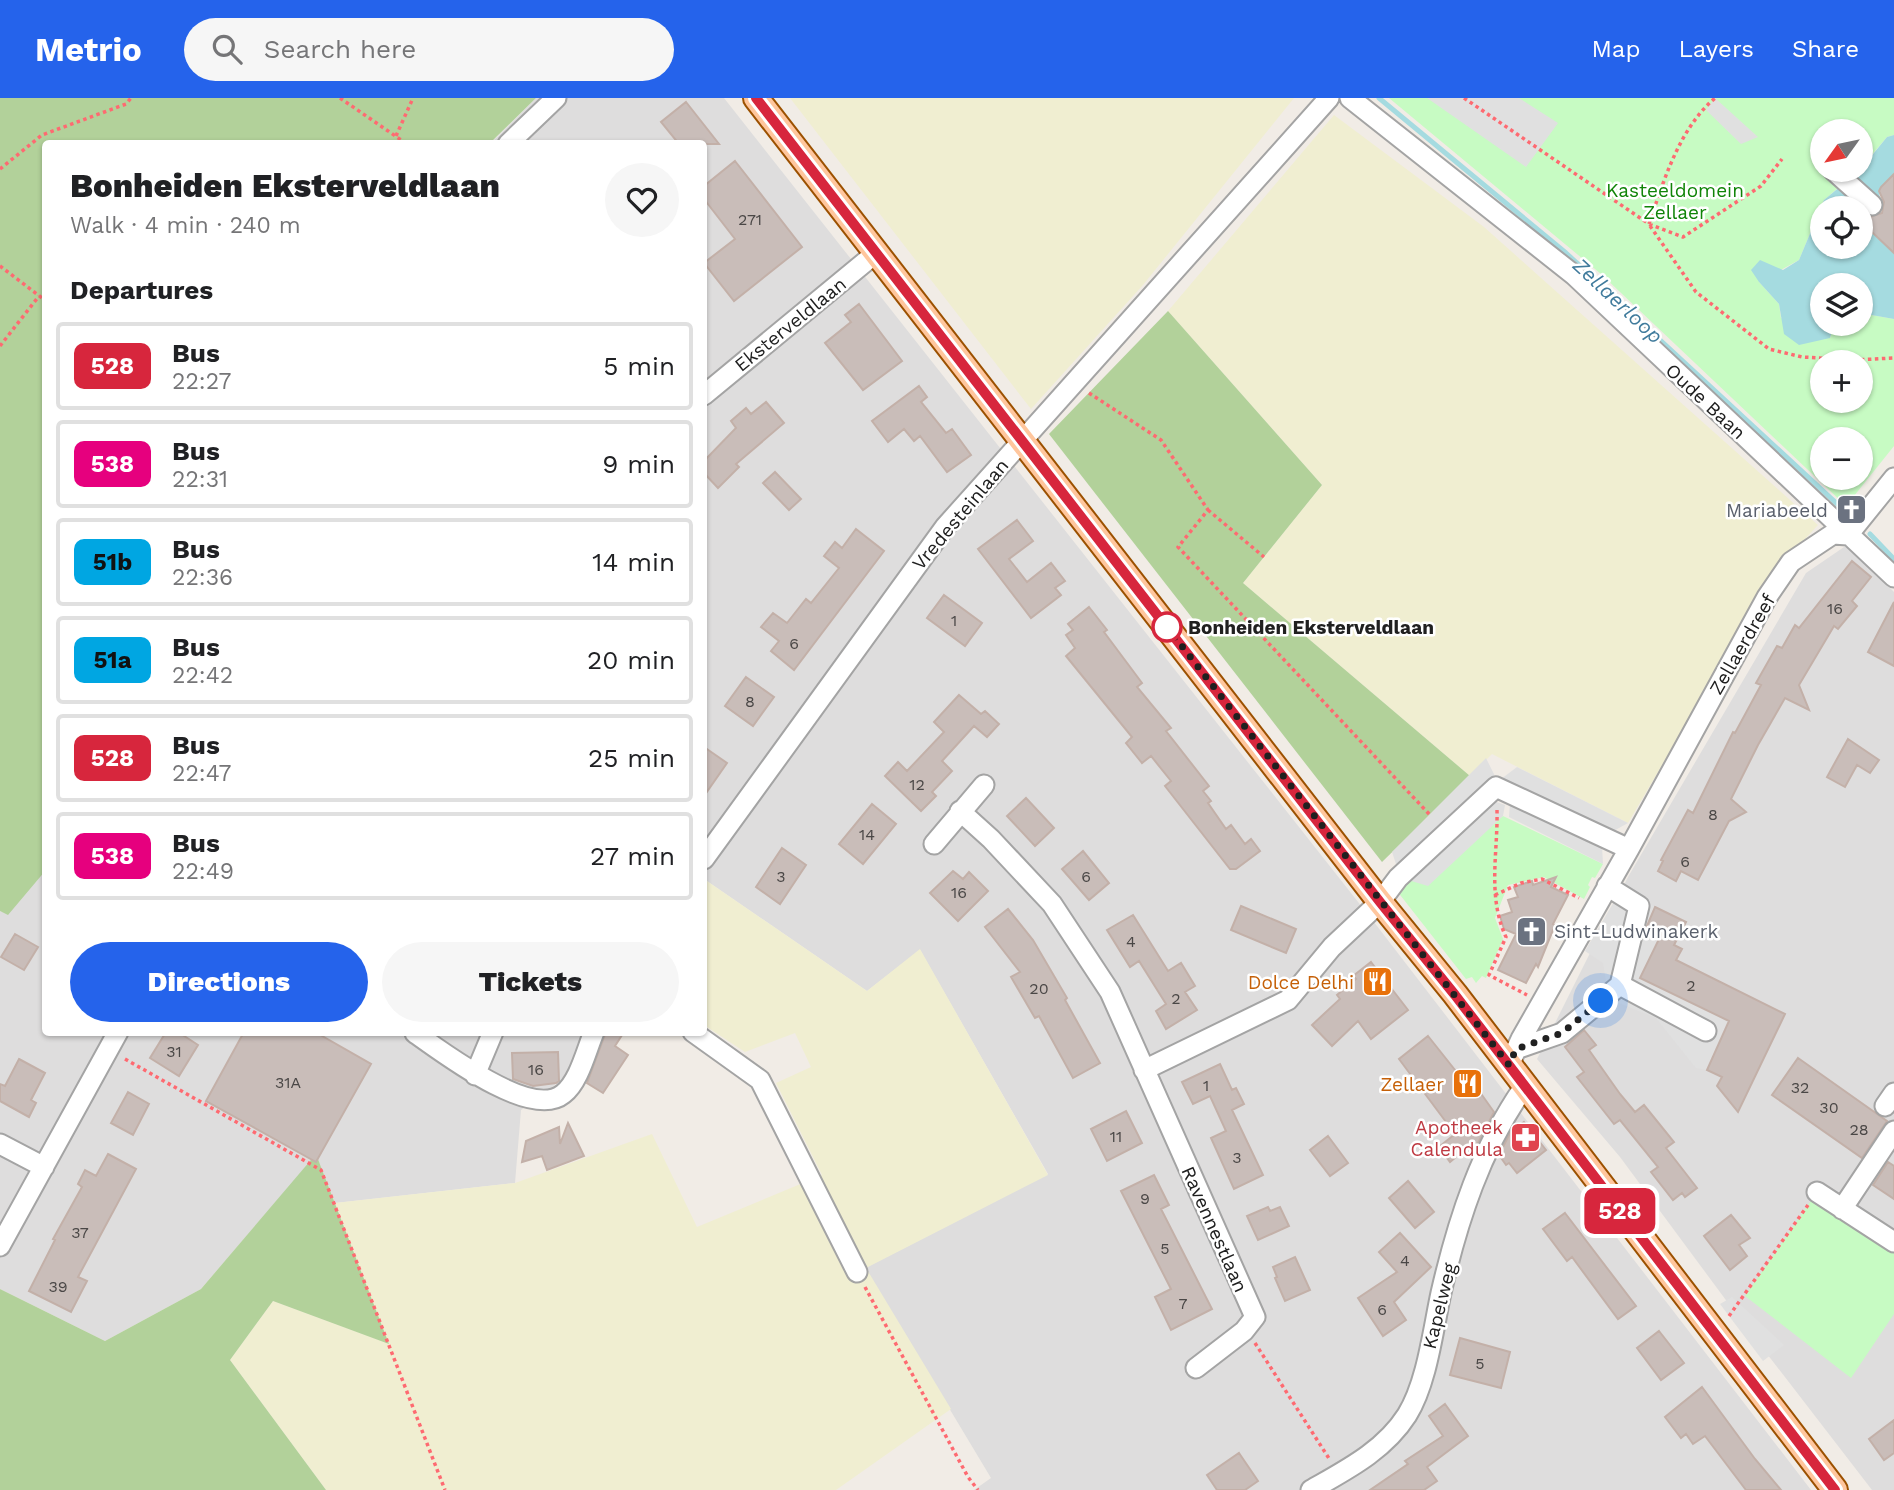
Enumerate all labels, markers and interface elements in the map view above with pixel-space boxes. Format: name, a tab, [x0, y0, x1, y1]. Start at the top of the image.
search box	[184, 18, 674, 81]
text: Metrio	[35, 30, 142, 69]
icon: search	[208, 30, 246, 68]
text: Search here	[264, 34, 416, 64]
text: Map	[1592, 35, 1640, 63]
text: Layers	[1678, 35, 1754, 63]
text: Share	[1792, 35, 1859, 63]
north arrow	[1810, 119, 1872, 182]
map controls	[1810, 119, 1873, 490]
button: heart	[605, 163, 679, 237]
text: Bonheiden Eksterveldlaan	[70, 166, 500, 205]
park label: Kasteeldomein Zellaer	[1606, 179, 1744, 224]
button: locate	[1810, 196, 1873, 259]
house number: 271	[738, 210, 762, 229]
text: Walk · 4 min · 240 m	[70, 212, 301, 239]
water label: Zellaerloop	[1568, 252, 1668, 349]
street label: Eksterveldlaan	[730, 272, 851, 376]
button: layers	[1810, 273, 1873, 336]
text: Departures	[70, 275, 213, 305]
text: Bus	[172, 338, 220, 368]
button: +	[1810, 350, 1873, 413]
text: 5 min	[603, 351, 675, 381]
text: 528	[91, 352, 134, 380]
street label: Oude Baan	[1661, 359, 1750, 444]
text: 22:27	[172, 368, 231, 395]
button: −	[1810, 427, 1873, 490]
text: Bus	[172, 436, 220, 466]
text: 9 min	[602, 449, 675, 479]
text: 538	[91, 450, 134, 478]
street label: Vredesteinlaan	[907, 454, 1013, 574]
text: 22:31	[172, 466, 228, 493]
church icon: Mariabeeld	[1834, 493, 1868, 527]
place label: Mariabeeld	[1726, 499, 1828, 522]
text: Bus	[172, 534, 220, 564]
text: 14 min	[592, 547, 675, 577]
text: 51b	[93, 548, 132, 576]
text: 22:36	[172, 564, 233, 591]
street label: Zellaerdreef	[1704, 590, 1781, 698]
house number: 16	[1827, 599, 1843, 618]
house number: 1	[951, 611, 957, 630]
marker: Bonheiden Eksterveldlaan	[1152, 612, 1182, 642]
place label: Bonheiden Eksterveldlaan	[1188, 616, 1434, 639]
text: Bus	[172, 632, 220, 662]
house number: 6	[789, 634, 799, 653]
text: 20 min	[587, 645, 675, 675]
text: 51a	[93, 646, 132, 674]
text: 22:42	[172, 662, 233, 689]
house number: 8	[745, 692, 755, 711]
text: Bus	[172, 730, 220, 760]
text: 25 min	[588, 743, 675, 773]
text: 528	[91, 744, 134, 772]
text: 22:47	[172, 760, 231, 787]
house number: 12	[909, 775, 925, 794]
house number: 8	[1708, 805, 1718, 824]
house number: 14	[859, 825, 875, 844]
text: Bus	[172, 828, 220, 858]
text: 27 min	[590, 841, 675, 871]
text: 538	[91, 842, 134, 870]
house number: 6	[1680, 852, 1690, 871]
text: 22:49	[172, 858, 234, 885]
house number: 3	[776, 867, 786, 886]
house number: 6	[1081, 867, 1091, 886]
house number: 16	[951, 883, 967, 902]
church icon: Sint-Ludwinakerk	[1514, 914, 1548, 948]
place label: Sint-Ludwinakerk	[1554, 920, 1719, 943]
house number: 4	[1126, 932, 1136, 951]
button: Directions	[70, 942, 368, 1022]
button: Tickets	[382, 942, 679, 1022]
restaurant icon: Dolce Delhi	[1360, 965, 1394, 999]
place label: Dolce Delhi	[1248, 971, 1354, 994]
house number: 2	[1686, 976, 1696, 995]
house number: 20	[1029, 979, 1049, 998]
your location	[1583, 983, 1618, 1018]
house number: 2	[1171, 989, 1181, 1008]
house number: 31	[166, 1042, 182, 1061]
house number: 16	[528, 1060, 544, 1079]
restaurant icon: Zellaer	[1450, 1067, 1484, 1101]
house number: 31A	[275, 1073, 301, 1092]
place label: Zellaer	[1380, 1073, 1444, 1096]
house number: 1	[1203, 1076, 1209, 1095]
house number: 32	[1791, 1078, 1809, 1097]
house number: 30	[1819, 1098, 1839, 1117]
place label: Apotheek Calendula	[1410, 1116, 1503, 1161]
house number: 28	[1849, 1120, 1869, 1139]
pharmacy icon: Apotheek Calendula	[1509, 1121, 1543, 1155]
house number: 11	[1110, 1127, 1122, 1146]
house number: 3	[1232, 1148, 1242, 1167]
street label: Ravennestlaan	[1176, 1163, 1253, 1296]
line badge: 528	[1580, 1188, 1660, 1234]
house number: 9	[1140, 1189, 1150, 1208]
text: 528	[1598, 1197, 1642, 1225]
house number: 37	[71, 1223, 89, 1242]
house number: 5	[1160, 1239, 1170, 1258]
house number: 4	[1400, 1251, 1410, 1270]
street label: Kapelweg	[1418, 1260, 1461, 1352]
house number: 39	[48, 1277, 68, 1296]
house number: 7	[1179, 1294, 1188, 1313]
house number: 6	[1377, 1300, 1387, 1319]
house number: 5	[1475, 1354, 1485, 1373]

